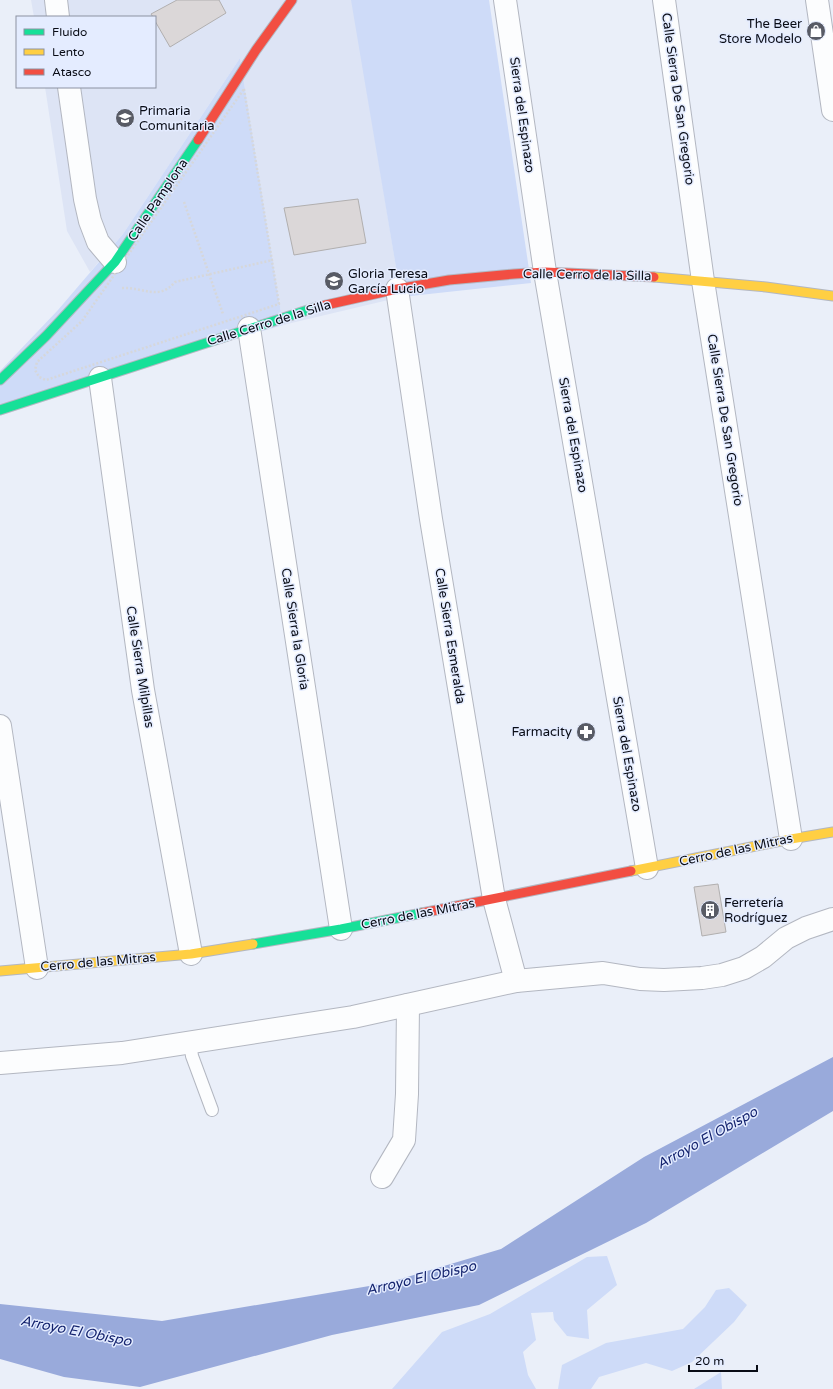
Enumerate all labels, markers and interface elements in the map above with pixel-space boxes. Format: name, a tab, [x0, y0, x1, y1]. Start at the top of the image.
street label: Calle Sierra De San Gregorio	[658, 12, 698, 186]
legend	[16, 16, 156, 88]
place label: The Beer Store Modelo	[719, 16, 802, 47]
shop icon: The Beer Store Modelo	[805, 20, 827, 42]
text: Fluido	[52, 25, 87, 39]
text: Lento	[52, 45, 85, 59]
street label: Sierra del Espinazo	[506, 56, 538, 174]
text: Atasco	[52, 65, 91, 79]
place label: Primaria Comunitaria	[139, 103, 214, 134]
school or university icon: Primaria Comunitaria	[114, 107, 136, 129]
street label: Calle Pamplona	[125, 156, 191, 244]
place label: Gloria Teresa García Lucio	[348, 266, 428, 297]
street label: Calle Cerro de la Silla	[523, 266, 651, 284]
school or university icon: Gloria Teresa García Lucio	[323, 270, 345, 292]
street label: Calle Cerro de la Silla	[205, 297, 333, 349]
street label: Calle Sierra De San Gregorio	[704, 333, 747, 507]
street label: Sierra del Espinazo	[555, 376, 591, 494]
street label: Calle Sierra la Gloria	[277, 567, 313, 691]
street label: Calle Sierra Esmeralda	[431, 567, 469, 705]
street label: Calle Sierra Milpillas	[122, 605, 158, 729]
street label: Sierra del Espinazo	[609, 695, 645, 813]
pharmacy icon: Farmacity	[575, 721, 597, 743]
place label: Farmacity	[512, 724, 572, 740]
street label: Cerro de las Mitras	[678, 830, 794, 870]
street label: Cerro de las Mitras	[360, 895, 476, 933]
place label: Ferretería Rodríguez	[724, 895, 788, 926]
building icon: Ferretería Rodríguez	[699, 899, 721, 921]
street label: Cerro de las Mitras	[40, 949, 156, 975]
water label: Arroyo El Obispo	[654, 1103, 762, 1173]
water label: Arroyo El Obispo	[364, 1257, 479, 1299]
water label: Arroyo El Obispo	[19, 1312, 134, 1350]
scale bar	[689, 1347, 757, 1373]
text: 20 m	[695, 1354, 724, 1368]

